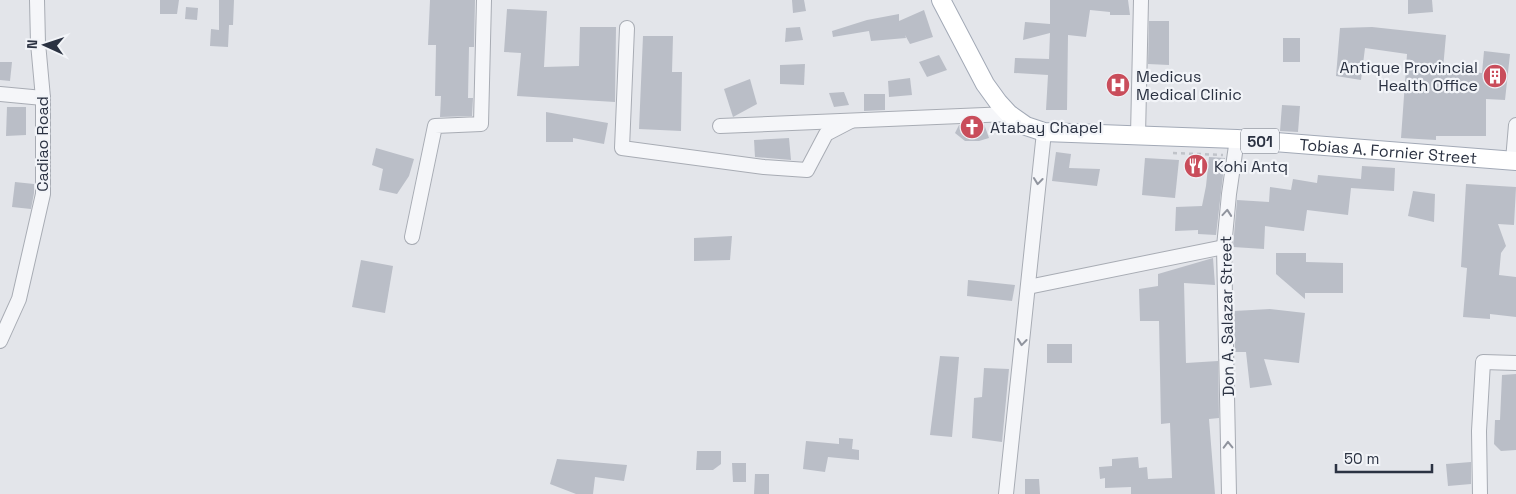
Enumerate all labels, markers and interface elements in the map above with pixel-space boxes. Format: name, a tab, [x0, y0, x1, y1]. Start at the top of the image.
north arrow	[20, 20, 70, 70]
text: N	[23, 39, 41, 49]
place label: Antique Provincial Health Office	[1339, 57, 1478, 96]
building icon: Antique Provincial Health Office	[1482, 63, 1508, 89]
place label: Medicus Medical Clinic	[1136, 66, 1242, 105]
hospital icon: Medicus Medical Clinic	[1105, 72, 1131, 98]
street label: Cadiao Road	[32, 96, 53, 192]
church icon: Atabay Chapel	[959, 114, 985, 140]
place label: Atabay Chapel	[990, 117, 1102, 138]
road number: 501	[1241, 128, 1279, 154]
street label: Tobias A. Fornier Street	[1299, 133, 1478, 168]
restaurant icon: Kohi Antq	[1183, 153, 1209, 179]
place label: Kohi Antq	[1214, 156, 1288, 177]
one-way arrow	[1033, 177, 1044, 185]
one-way arrow	[1221, 209, 1232, 217]
street label: Don A. Salazar Street	[1215, 236, 1239, 396]
one-way arrow	[1017, 339, 1028, 347]
one-way arrow	[1223, 441, 1234, 449]
scale bar	[1336, 442, 1432, 474]
text: 50 m	[1344, 449, 1379, 468]

